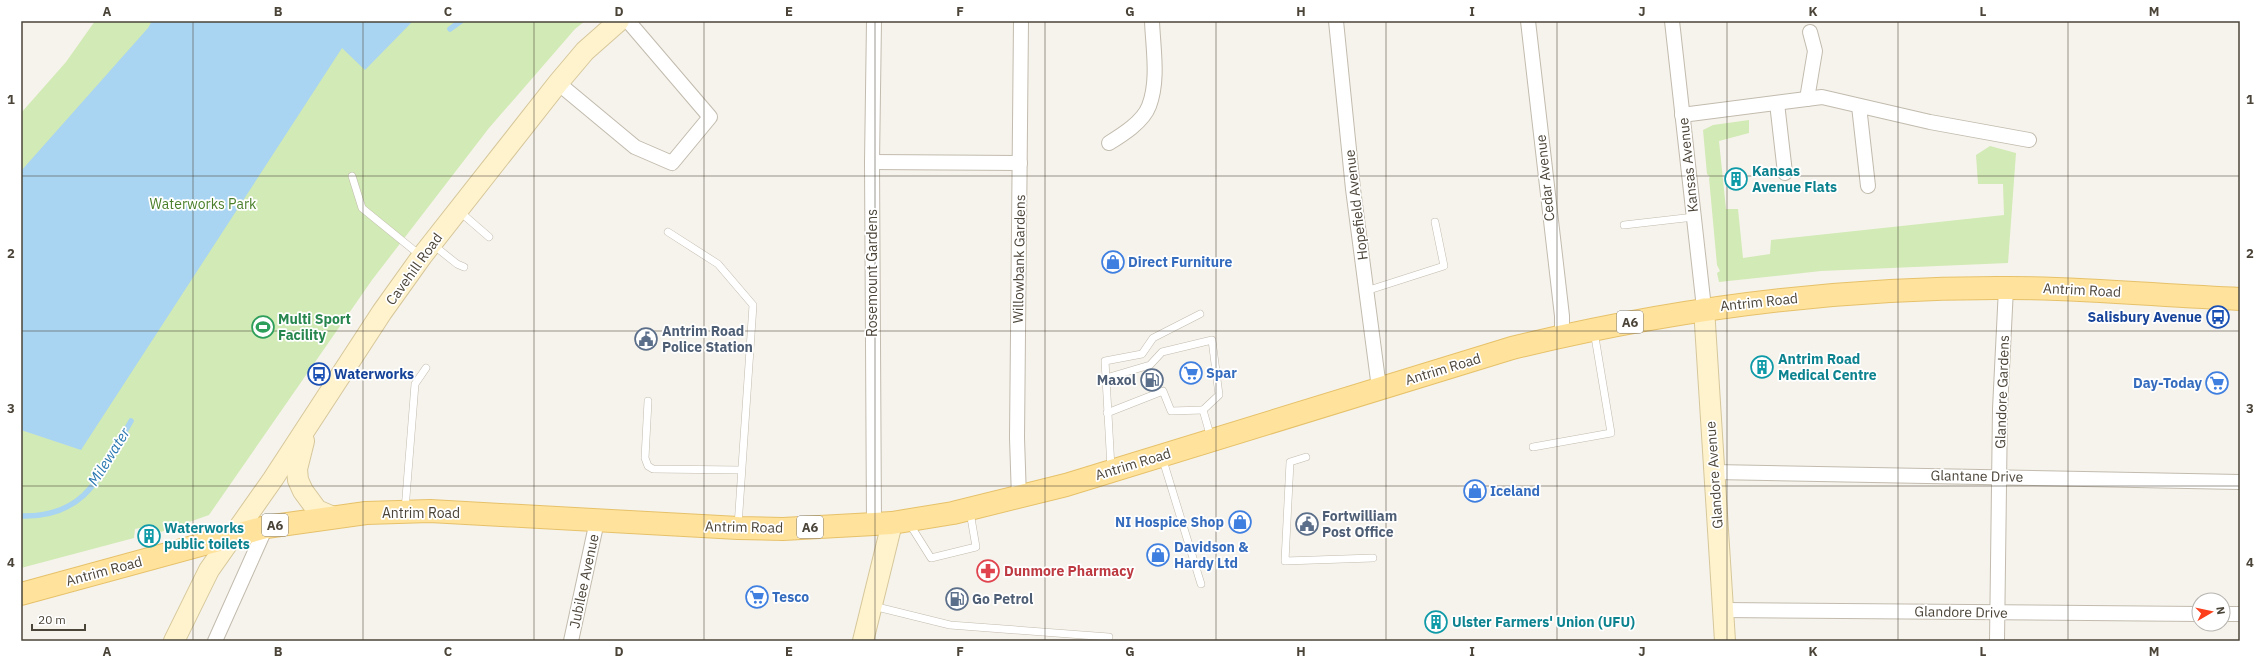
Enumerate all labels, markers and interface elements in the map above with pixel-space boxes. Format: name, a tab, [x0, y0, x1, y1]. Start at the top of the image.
text: A	[103, 3, 112, 20]
text: B	[274, 3, 283, 20]
text: C	[444, 3, 453, 20]
text: D	[614, 3, 624, 20]
text: E	[785, 3, 793, 20]
text: F	[956, 3, 964, 20]
text: G	[1125, 3, 1135, 20]
text: H	[1296, 3, 1306, 20]
text: I	[1469, 3, 1475, 20]
text: J	[1638, 3, 1646, 20]
text: K	[1808, 3, 1818, 20]
text: L	[1980, 3, 1987, 20]
text: M	[2149, 3, 2159, 20]
text: 1	[7, 91, 15, 108]
text: 1	[2246, 91, 2254, 108]
street label: Kansas Avenue	[1674, 116, 1702, 213]
street label: Cedar Avenue	[1531, 133, 1559, 222]
street label: Hopefield Avenue	[1340, 148, 1372, 261]
place label: Kansas Avenue Flats	[1752, 162, 1837, 196]
building icon: Kansas Avenue Flats	[1723, 166, 1749, 192]
street label: Willowbank Gardens	[1009, 194, 1029, 324]
park label: Waterworks Park	[150, 195, 257, 213]
street label: Rosemount Gardens	[863, 209, 881, 337]
street label: Cavehill Road	[382, 229, 446, 309]
text: 2	[7, 245, 15, 262]
text: 2	[2246, 245, 2254, 262]
shop icon: Direct Furniture	[1100, 249, 1126, 275]
place label: Direct Furniture	[1128, 253, 1233, 271]
street label: Antrim Road	[2042, 279, 2122, 301]
street label: Antrim Road	[1719, 289, 1799, 315]
bus stop icon: Salisbury Avenue	[2205, 304, 2231, 330]
place label: Salisbury Avenue	[2088, 308, 2202, 326]
place label: Multi Sport Facility	[278, 310, 351, 344]
road number: A6	[1617, 311, 1643, 333]
sports icon: Multi Sport Facility	[250, 314, 276, 340]
place label: Antrim Road Police Station	[662, 322, 753, 356]
public building icon: Antrim Road Police Station	[633, 326, 659, 352]
street label: Glandore Gardens	[1991, 335, 2013, 449]
street label: Antrim Road	[1403, 349, 1483, 389]
place label: Antrim Road Medical Centre	[1778, 350, 1877, 384]
building icon: Antrim Road Medical Centre	[1749, 354, 1775, 380]
supermarket icon: Spar	[1178, 360, 1204, 386]
bus stop icon: Waterworks	[306, 361, 332, 387]
place label: Spar	[1206, 364, 1237, 382]
place label: Waterworks	[334, 365, 414, 383]
fuel station icon: Maxol	[1139, 367, 1165, 393]
supermarket icon: Day-Today	[2204, 370, 2230, 396]
place label: Maxol	[1097, 371, 1136, 389]
place label: Day-Today	[2133, 374, 2203, 392]
text: 3	[7, 400, 15, 417]
text: 3	[2246, 400, 2254, 417]
street label: Glandore Avenue	[1701, 420, 1727, 529]
water label: Milewater	[83, 424, 134, 489]
street label: Antrim Road	[1093, 444, 1173, 484]
street label: Glantane Drive	[1930, 466, 2024, 486]
shop icon: Iceland	[1462, 478, 1488, 504]
place label: Iceland	[1490, 482, 1540, 500]
street label: Antrim Road	[382, 504, 460, 522]
place label: Fortwilliam Post Office	[1322, 507, 1397, 541]
shop icon: NI Hospice Shop	[1227, 509, 1253, 535]
public building icon: Fortwilliam Post Office	[1294, 511, 1320, 537]
place label: NI Hospice Shop	[1115, 513, 1224, 531]
road number: A6	[262, 514, 288, 536]
road number: A6	[797, 516, 823, 538]
street label: Antrim Road	[705, 517, 783, 537]
place label: Waterworks public toilets	[164, 519, 250, 553]
building icon: Waterworks public toilets	[136, 523, 162, 549]
street label: Jubilee Avenue	[565, 532, 603, 630]
place label: Davidson & Hardy Ltd	[1174, 538, 1249, 572]
shop icon: Davidson & Hardy Ltd	[1145, 542, 1171, 568]
street label: Antrim Road	[64, 552, 144, 590]
text: 4	[7, 554, 15, 571]
text: 4	[2246, 554, 2254, 571]
pharmacy icon: Dunmore Pharmacy	[975, 558, 1001, 584]
place label: Dunmore Pharmacy	[1004, 562, 1134, 580]
supermarket icon: Tesco	[744, 584, 770, 610]
fuel station icon: Go Petrol	[944, 586, 970, 612]
place label: Tesco	[772, 588, 809, 606]
place label: Go Petrol	[972, 590, 1033, 608]
north arrow	[2191, 592, 2231, 632]
street label: Glandore Drive	[1914, 602, 2008, 622]
text: N	[2213, 605, 2228, 615]
scale bar	[32, 606, 85, 632]
building icon: Ulster Farmers' Union (UFU)	[1423, 609, 1449, 635]
text: 20 m	[38, 612, 66, 627]
place label: Ulster Farmers' Union (UFU)	[1452, 613, 1635, 631]
text: A	[103, 643, 112, 660]
text: B	[274, 643, 283, 660]
text: C	[444, 643, 453, 660]
text: D	[614, 643, 624, 660]
text: E	[785, 643, 793, 660]
text: F	[956, 643, 964, 660]
text: G	[1125, 643, 1135, 660]
text: H	[1296, 643, 1306, 660]
text: I	[1469, 643, 1475, 660]
text: J	[1638, 643, 1646, 660]
text: K	[1808, 643, 1818, 660]
text: L	[1980, 643, 1987, 660]
text: M	[2149, 643, 2159, 660]

